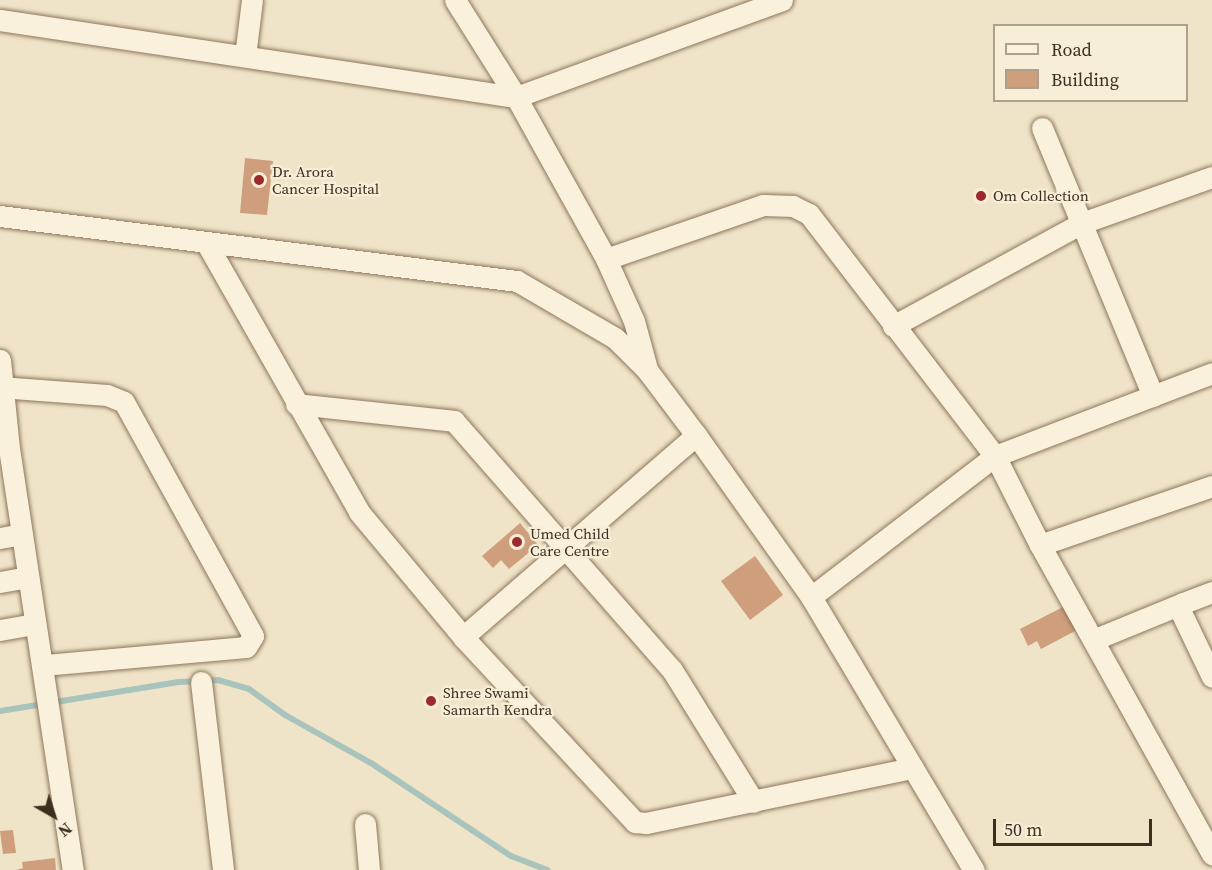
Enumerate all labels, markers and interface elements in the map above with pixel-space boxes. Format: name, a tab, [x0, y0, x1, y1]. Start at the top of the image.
legend	[993, 24, 1188, 102]
text: Road	[1051, 37, 1092, 62]
text: Building	[1051, 67, 1119, 92]
place label: Dr. Arora Cancer Hospital	[272, 162, 379, 197]
marker: Dr. Arora Cancer Hospital	[250, 171, 268, 189]
place label: Om Collection	[993, 187, 1089, 205]
marker: Om Collection	[974, 189, 988, 203]
place label: Umed Child Care Centre	[530, 524, 610, 559]
marker: Umed Child Care Centre	[508, 533, 526, 551]
place label: Shree Swami Samarth Kendra	[443, 683, 552, 718]
marker: Shree Swami Samarth Kendra	[424, 694, 438, 708]
north arrow	[24, 786, 84, 846]
scale bar	[996, 807, 1155, 845]
text: 50 m	[1004, 817, 1042, 842]
text: N	[54, 818, 77, 842]

